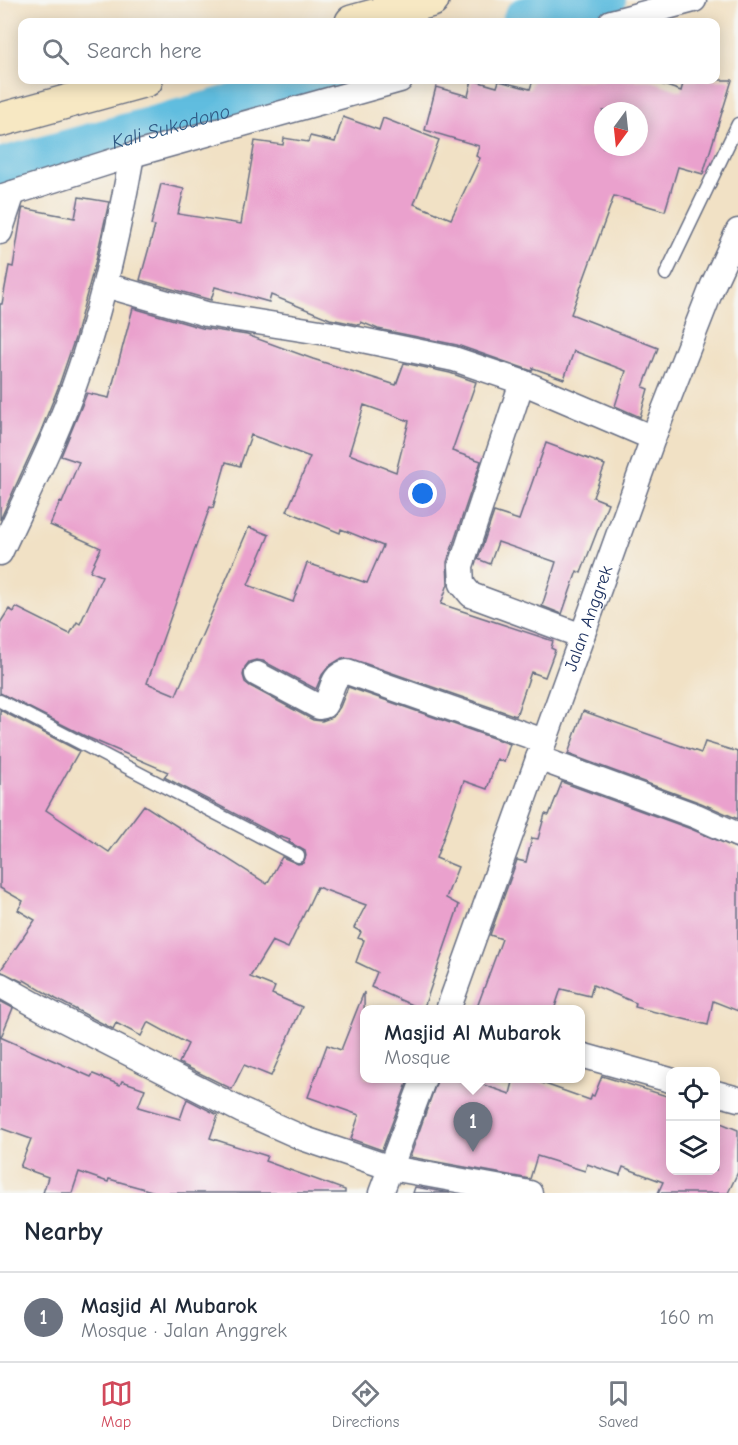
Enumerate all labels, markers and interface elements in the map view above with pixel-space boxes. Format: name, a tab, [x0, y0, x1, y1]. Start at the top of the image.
search box	[18, 18, 720, 84]
icon: search	[39, 35, 72, 68]
text: Search here	[87, 38, 202, 64]
water label: Kali Sukodono	[109, 99, 232, 153]
north arrow	[594, 102, 648, 156]
your location	[408, 479, 437, 508]
street label: Jalan Anggrek	[560, 562, 617, 674]
popup	[360, 1005, 585, 1083]
text: Masjid Al Mubarok	[384, 1020, 561, 1046]
text: Mosque	[384, 1046, 450, 1069]
map controls	[666, 1067, 720, 1175]
button: locate	[666, 1067, 720, 1121]
pin: 1	[454, 1102, 492, 1152]
button: layers	[666, 1121, 720, 1175]
text: Nearby	[24, 1217, 103, 1247]
text: Masjid Al Mubarok	[81, 1293, 257, 1319]
text: 1	[40, 1306, 47, 1329]
text: 160 m	[660, 1306, 714, 1329]
text: Mosque · Jalan Anggrek	[81, 1319, 287, 1342]
tab: Map	[100, 1377, 133, 1431]
tab: Directions	[332, 1377, 399, 1431]
tab: Saved	[598, 1377, 638, 1431]

